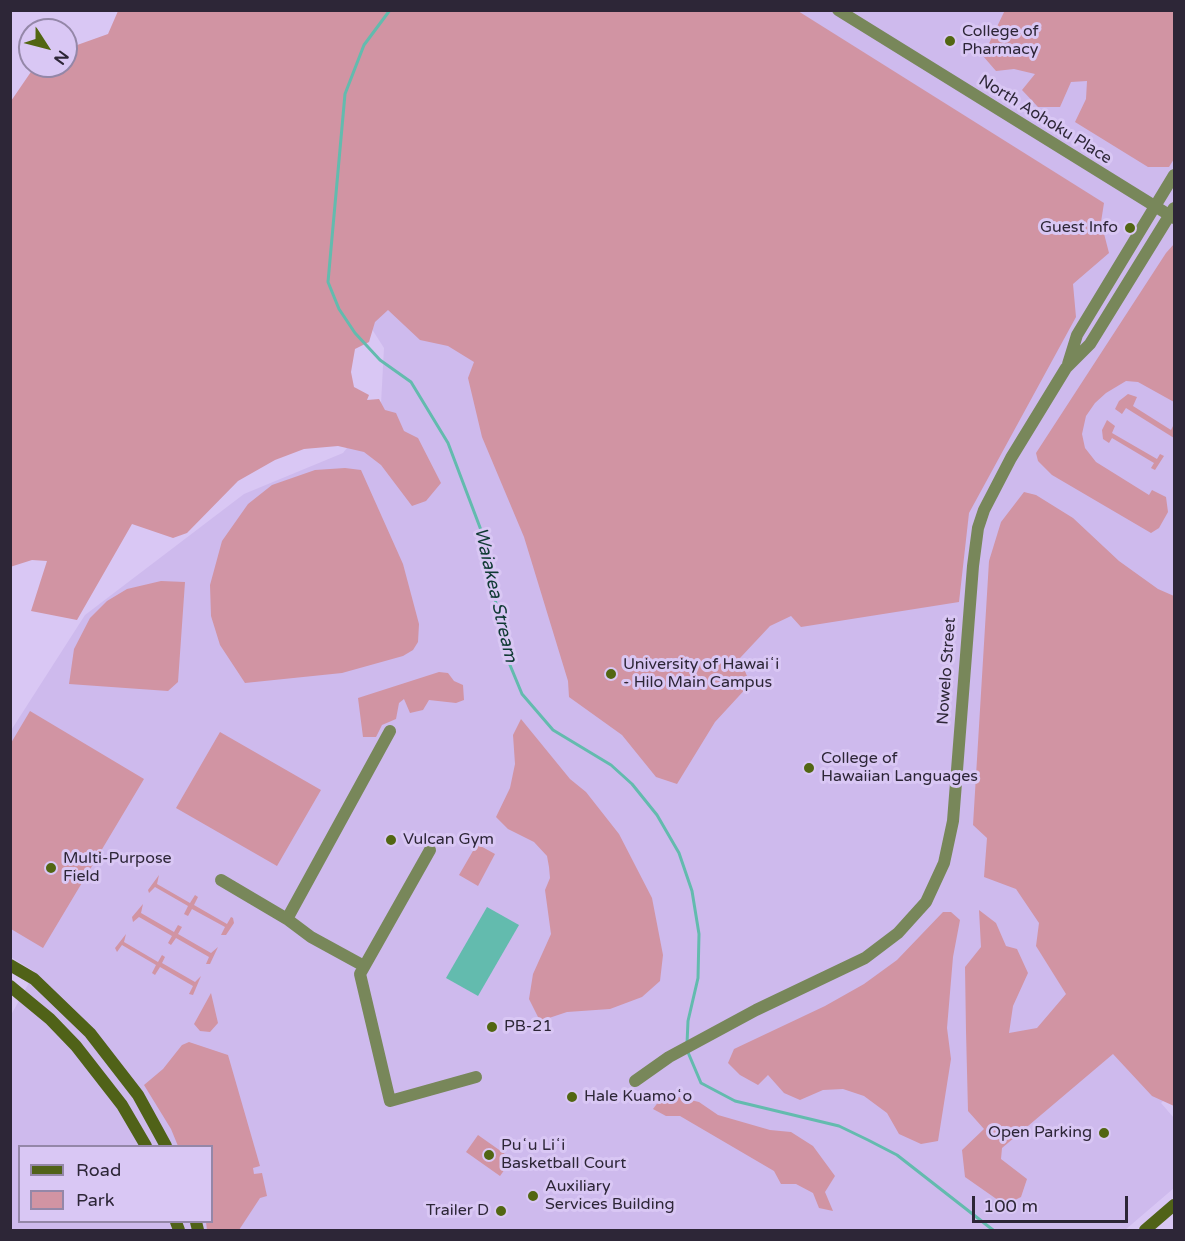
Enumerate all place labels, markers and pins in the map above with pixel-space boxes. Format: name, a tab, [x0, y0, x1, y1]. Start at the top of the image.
place label: College of Pharmacy	[962, 22, 1039, 60]
marker: College of Pharmacy	[943, 34, 957, 48]
place label: Guest Info	[1040, 218, 1118, 238]
marker: Guest Info	[1123, 221, 1137, 235]
place label: University of Hawaiʻi - Hilo Main Campus	[623, 655, 779, 693]
marker: University of Hawaiʻi - Hilo Main Campus	[604, 667, 618, 681]
place label: College of Hawaiian Languages	[821, 749, 978, 787]
marker: College of Hawaiian Languages	[802, 761, 816, 775]
place label: Vulcan Gym	[403, 830, 494, 850]
marker: Vulcan Gym	[384, 833, 398, 847]
place label: Multi-Purpose Field	[63, 849, 172, 887]
marker: Multi-Purpose Field	[44, 861, 58, 875]
place label: PB-21	[504, 1017, 552, 1037]
marker: PB-21	[485, 1020, 499, 1034]
place label: Hale Kuamoʻo	[584, 1087, 692, 1107]
marker: Hale Kuamoʻo	[565, 1090, 579, 1104]
place label: Open Parking	[988, 1123, 1092, 1143]
marker: Open Parking	[1097, 1126, 1111, 1140]
place label: Puʻu Liʻi Basketball Court	[501, 1136, 626, 1174]
marker: Puʻu Liʻi Basketball Court	[482, 1148, 496, 1162]
place label: Auxiliary Services Building	[545, 1177, 674, 1215]
marker: Auxiliary Services Building	[526, 1189, 540, 1203]
place label: Trailer D	[426, 1201, 489, 1221]
marker: Trailer D	[494, 1204, 508, 1218]

